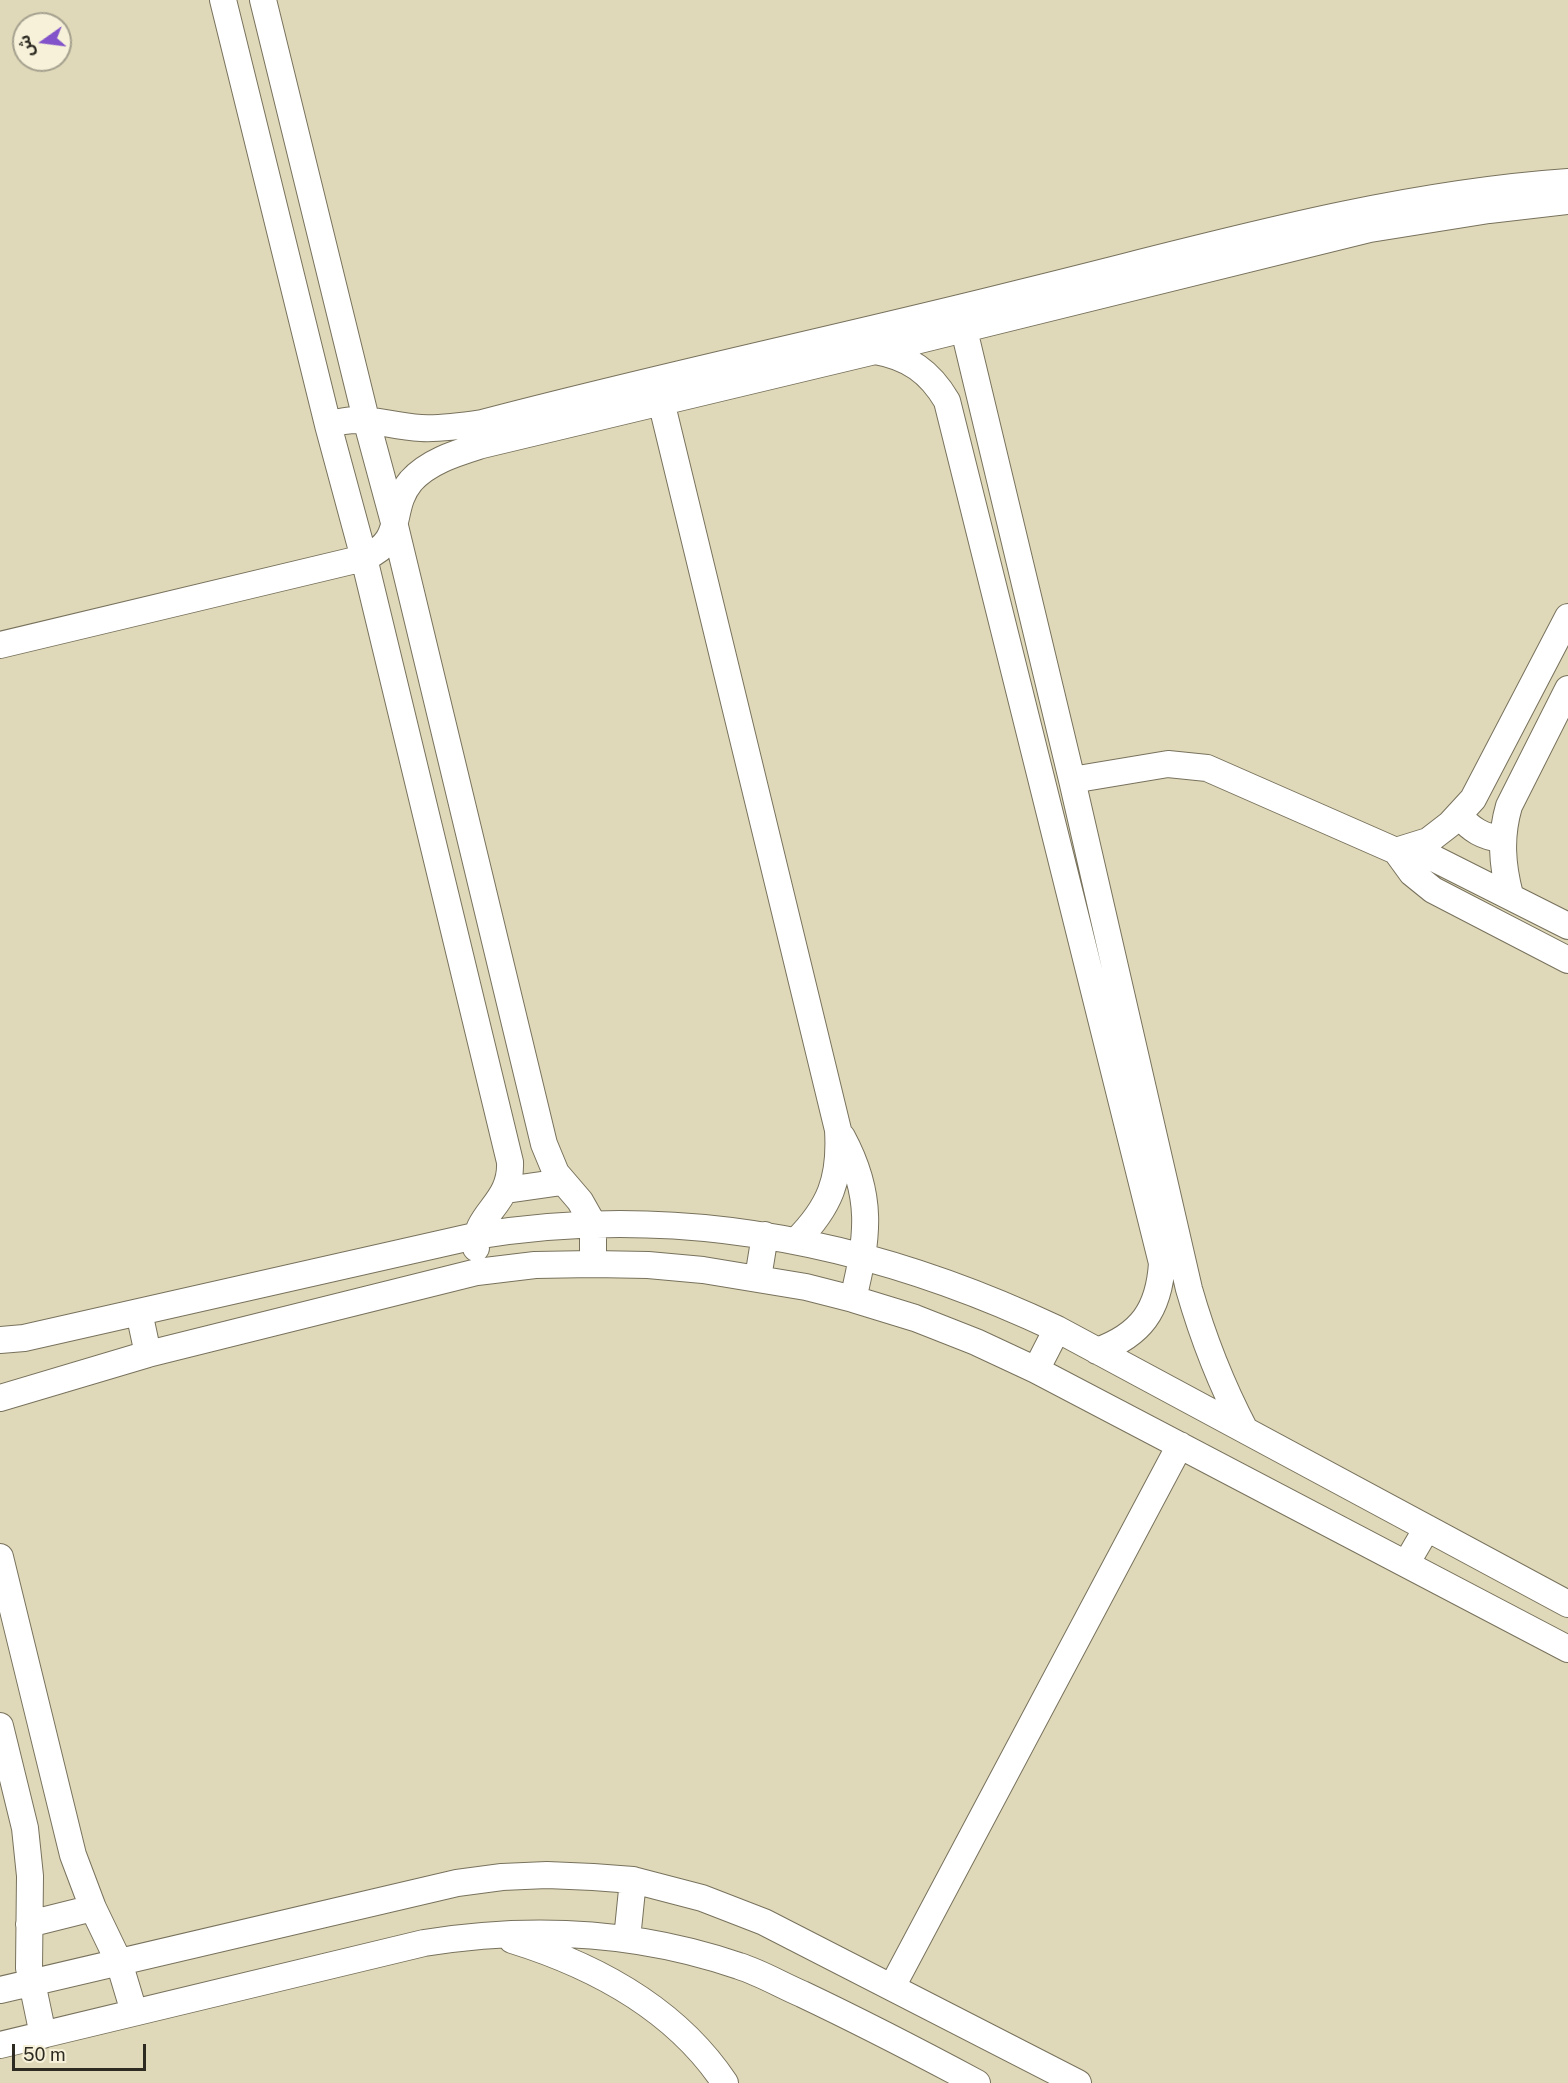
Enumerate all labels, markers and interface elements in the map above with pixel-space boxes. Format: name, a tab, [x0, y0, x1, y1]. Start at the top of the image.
north arrow	[12, 12, 72, 72]
text: ش	[14, 33, 38, 59]
scale bar	[15, 2032, 148, 2070]
text: 50 m	[23, 2044, 66, 2065]

